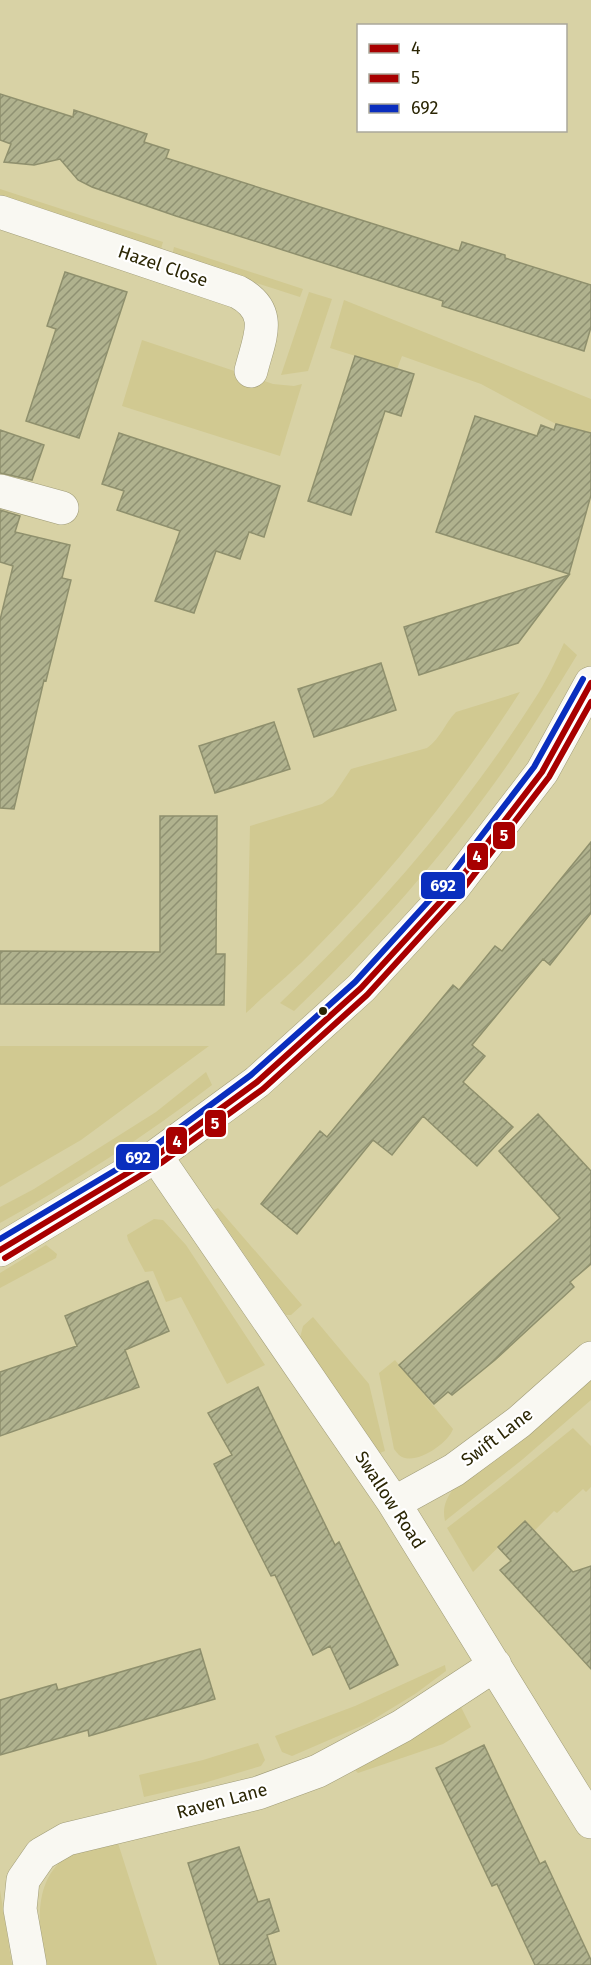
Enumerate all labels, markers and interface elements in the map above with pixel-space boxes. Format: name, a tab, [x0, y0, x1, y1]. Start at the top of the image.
legend	[357, 24, 567, 132]
text: 4	[411, 37, 421, 59]
text: 5	[411, 67, 420, 89]
text: 692	[411, 97, 438, 119]
street label: Hazel Close	[115, 240, 211, 292]
line badge: 5	[492, 821, 516, 850]
text: 5	[500, 826, 509, 845]
line badge: 4	[466, 842, 489, 871]
text: 4	[472, 847, 482, 866]
line badge: 692	[420, 871, 466, 900]
text: 692	[430, 876, 456, 895]
unlabelled marker	[317, 1005, 329, 1017]
line badge: 5	[204, 1109, 227, 1138]
text: 5	[211, 1114, 220, 1133]
line badge: 4	[165, 1126, 188, 1155]
text: 4	[172, 1132, 182, 1151]
line badge: 692	[115, 1143, 160, 1171]
text: 692	[125, 1148, 151, 1167]
street label: Swift Lane	[457, 1403, 537, 1471]
street label: Swallow Road	[350, 1447, 430, 1553]
street label: Raven Lane	[174, 1778, 270, 1824]

